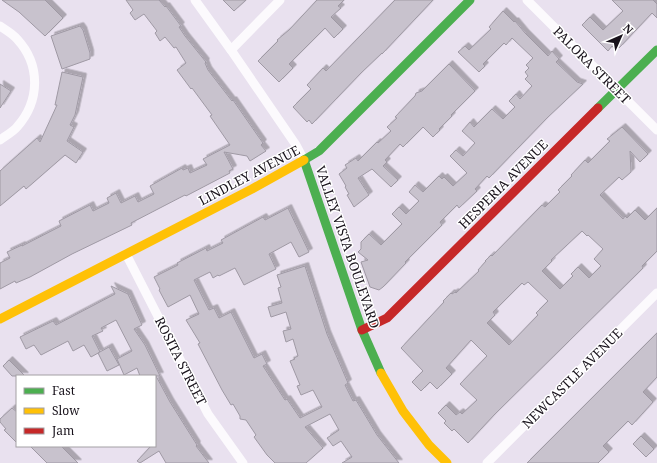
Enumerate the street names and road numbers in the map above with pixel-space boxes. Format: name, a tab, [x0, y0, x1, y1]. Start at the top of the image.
street label: PALORA STREET	[549, 22, 635, 108]
street label: HESPERIA AVENUE	[454, 135, 552, 233]
street label: LINDLEY AVENUE	[195, 141, 303, 209]
street label: VALLEY VISTA BOULEVARD	[312, 163, 384, 331]
street label: ROSITA STREET	[151, 314, 211, 408]
street label: NEWCASTLE AVENUE	[518, 324, 626, 432]

